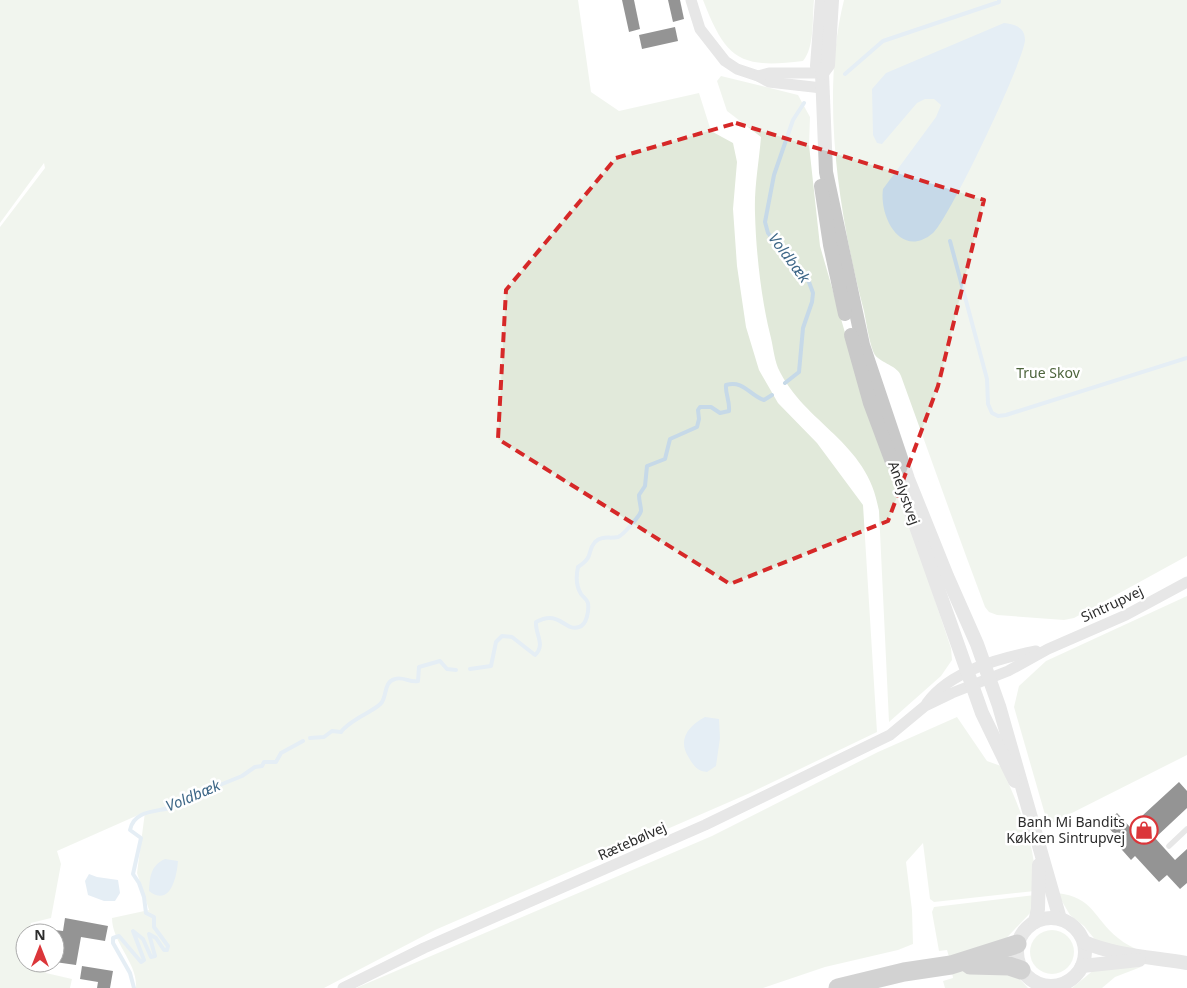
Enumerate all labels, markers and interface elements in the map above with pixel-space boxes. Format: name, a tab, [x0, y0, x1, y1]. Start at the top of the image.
water label: Voldbæk	[765, 228, 815, 287]
park label: True Skov	[1016, 363, 1081, 382]
street label: Anelystvej	[884, 458, 925, 527]
street label: Sintrupvej	[1078, 581, 1146, 626]
water label: Voldbæk	[162, 774, 223, 815]
place label: Banh Mi Bandits Køkken Sintrupvej	[1006, 812, 1125, 847]
shop icon: Banh Mi Bandits Køkken Sintrupvej	[1129, 815, 1159, 845]
street label: Rætebølvej	[595, 817, 669, 864]
north arrow	[15, 923, 65, 973]
text: N	[34, 925, 46, 944]

